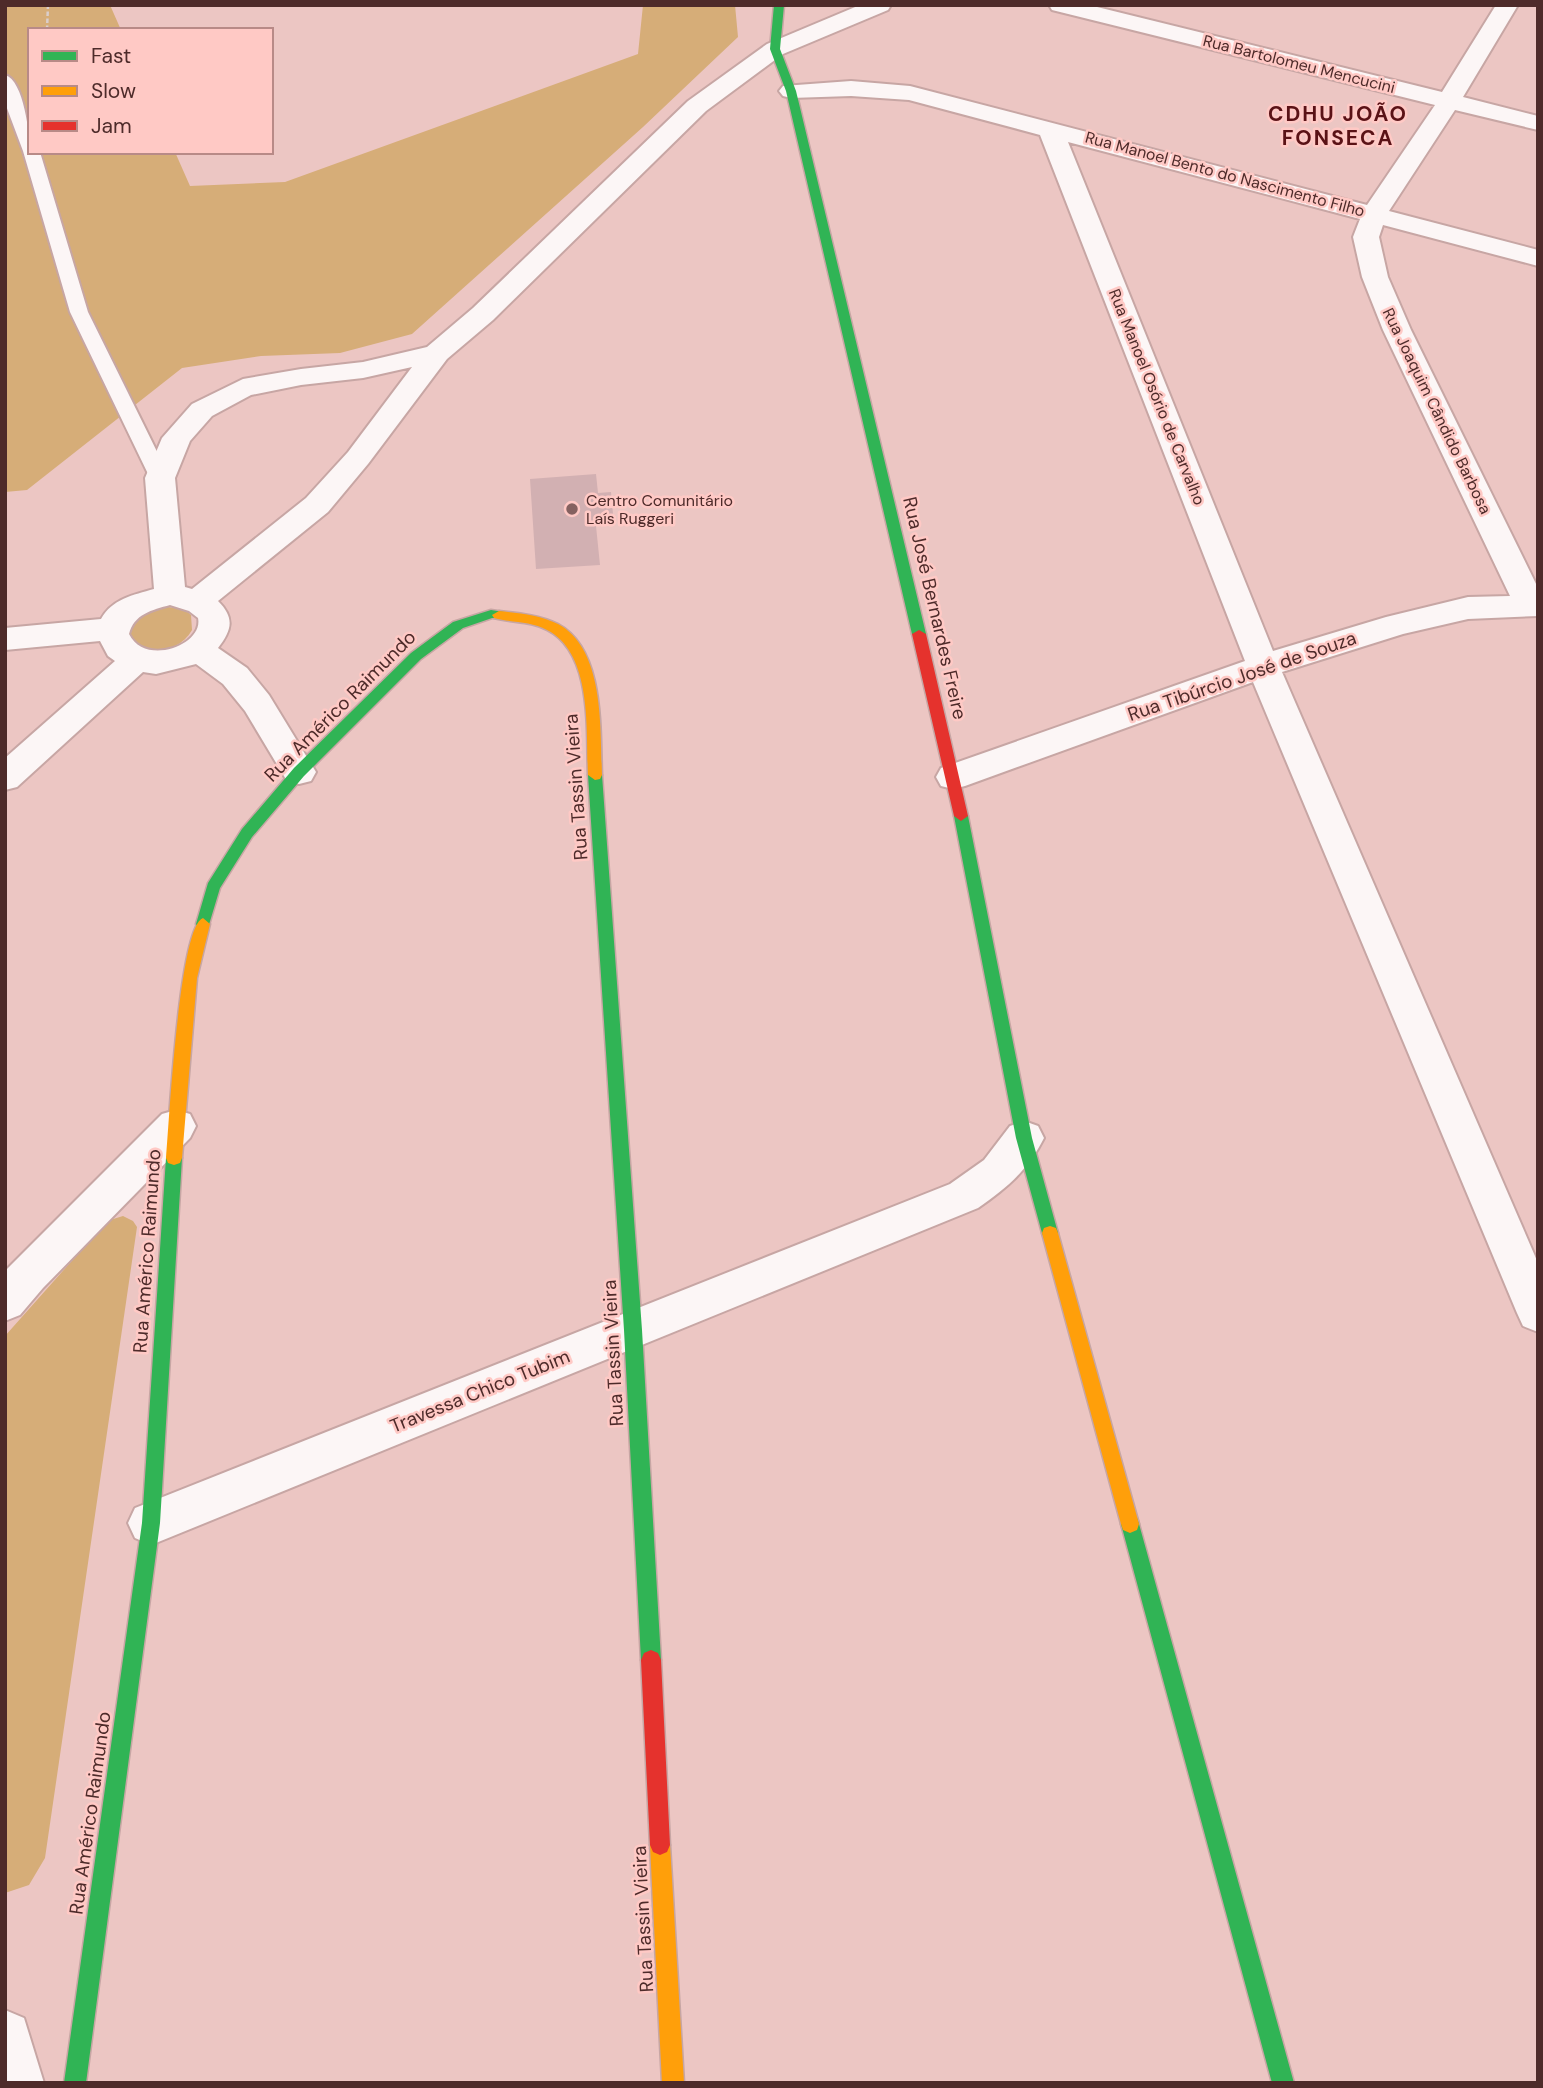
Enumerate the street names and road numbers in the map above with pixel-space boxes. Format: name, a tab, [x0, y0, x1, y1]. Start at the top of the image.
street label: Rua Bartolomeu Mencucini	[1201, 30, 1397, 98]
street label: Rua Manoel Bento do Nascimento Filho	[1083, 127, 1367, 221]
street label: Rua Manoel Osório de Carvalho	[1104, 286, 1210, 508]
street label: Rua Joaquim Cândido Barbosa	[1378, 304, 1496, 518]
street label: Rua José Bernardes Freire	[897, 494, 973, 722]
street label: Rua Américo Raimundo	[259, 625, 421, 787]
street label: Rua Tibúrcio José de Souza	[1124, 625, 1360, 727]
street label: Rua Tassin Vieira	[558, 713, 594, 861]
street label: Rua Américo Raimundo	[127, 1148, 167, 1354]
street label: Rua Tassin Vieira	[597, 1279, 629, 1427]
street label: Travessa Chico Tubim	[386, 1344, 574, 1438]
street label: Rua Américo Raimundo	[63, 1710, 117, 1916]
street label: Rua Tassin Vieira	[627, 1845, 659, 1993]

